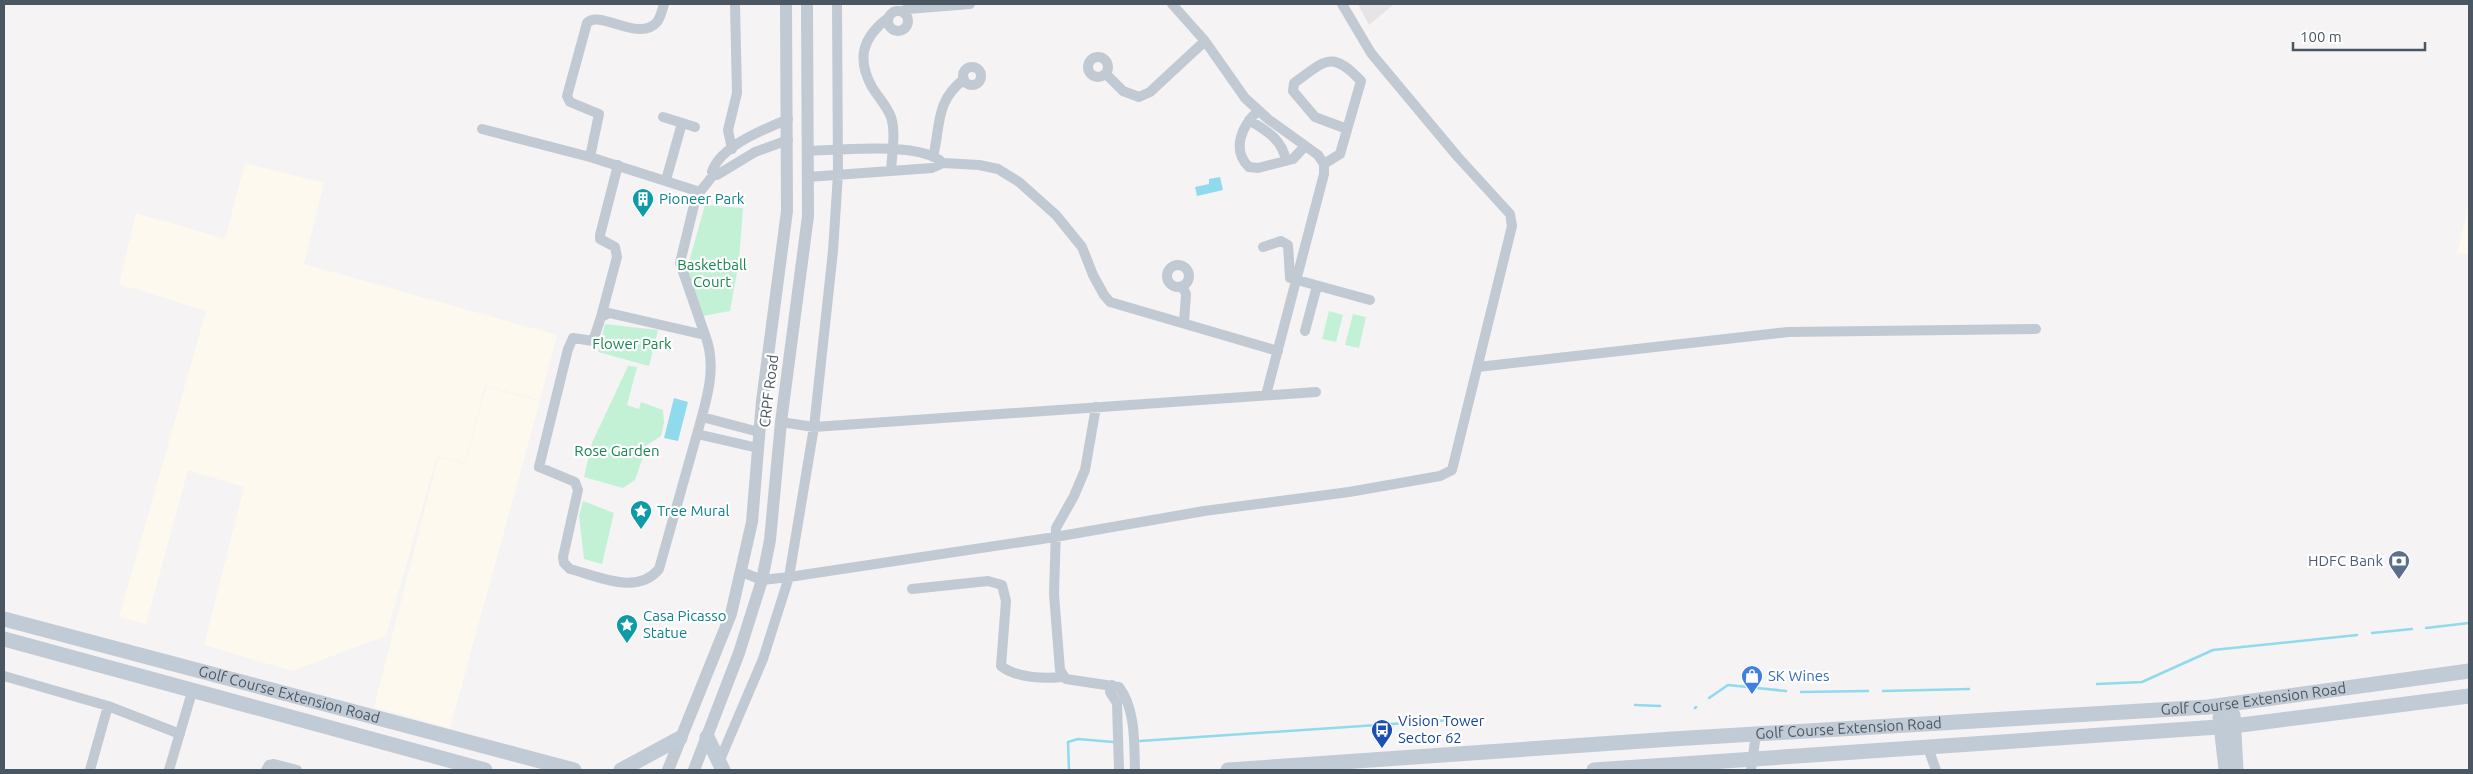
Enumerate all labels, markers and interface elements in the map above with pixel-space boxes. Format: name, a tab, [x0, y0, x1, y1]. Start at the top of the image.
scale bar	[2293, 20, 2426, 52]
text: 100 m	[2300, 28, 2342, 45]
building icon: Pioneer Park	[631, 187, 655, 218]
place label: Pioneer Park	[659, 190, 745, 207]
park label: Basketball Court	[677, 256, 747, 290]
park label: Flower Park	[592, 335, 672, 352]
street label: CRPF Road	[756, 353, 781, 428]
park label: Rose Garden	[574, 442, 660, 459]
place icon: Tree Mural	[629, 499, 653, 530]
place label: Tree Mural	[657, 502, 729, 519]
bank icon: HDFC Bank	[2387, 549, 2411, 580]
place label: HDFC Bank	[2308, 552, 2383, 569]
place label: Casa Picasso Statue	[643, 607, 727, 641]
place icon: Casa Picasso Statue	[615, 613, 639, 644]
street label: Golf Course Extension Road	[197, 662, 382, 726]
shop icon: SK Wines	[1740, 664, 1764, 695]
place label: SK Wines	[1768, 667, 1830, 684]
street label: Golf Course Extension Road	[2160, 679, 2347, 718]
place label: Vision Tower Sector 62	[1398, 712, 1485, 746]
street label: Golf Course Extension Road	[1755, 714, 1942, 742]
bus stop icon: Vision Tower Sector 62	[1370, 718, 1394, 749]

